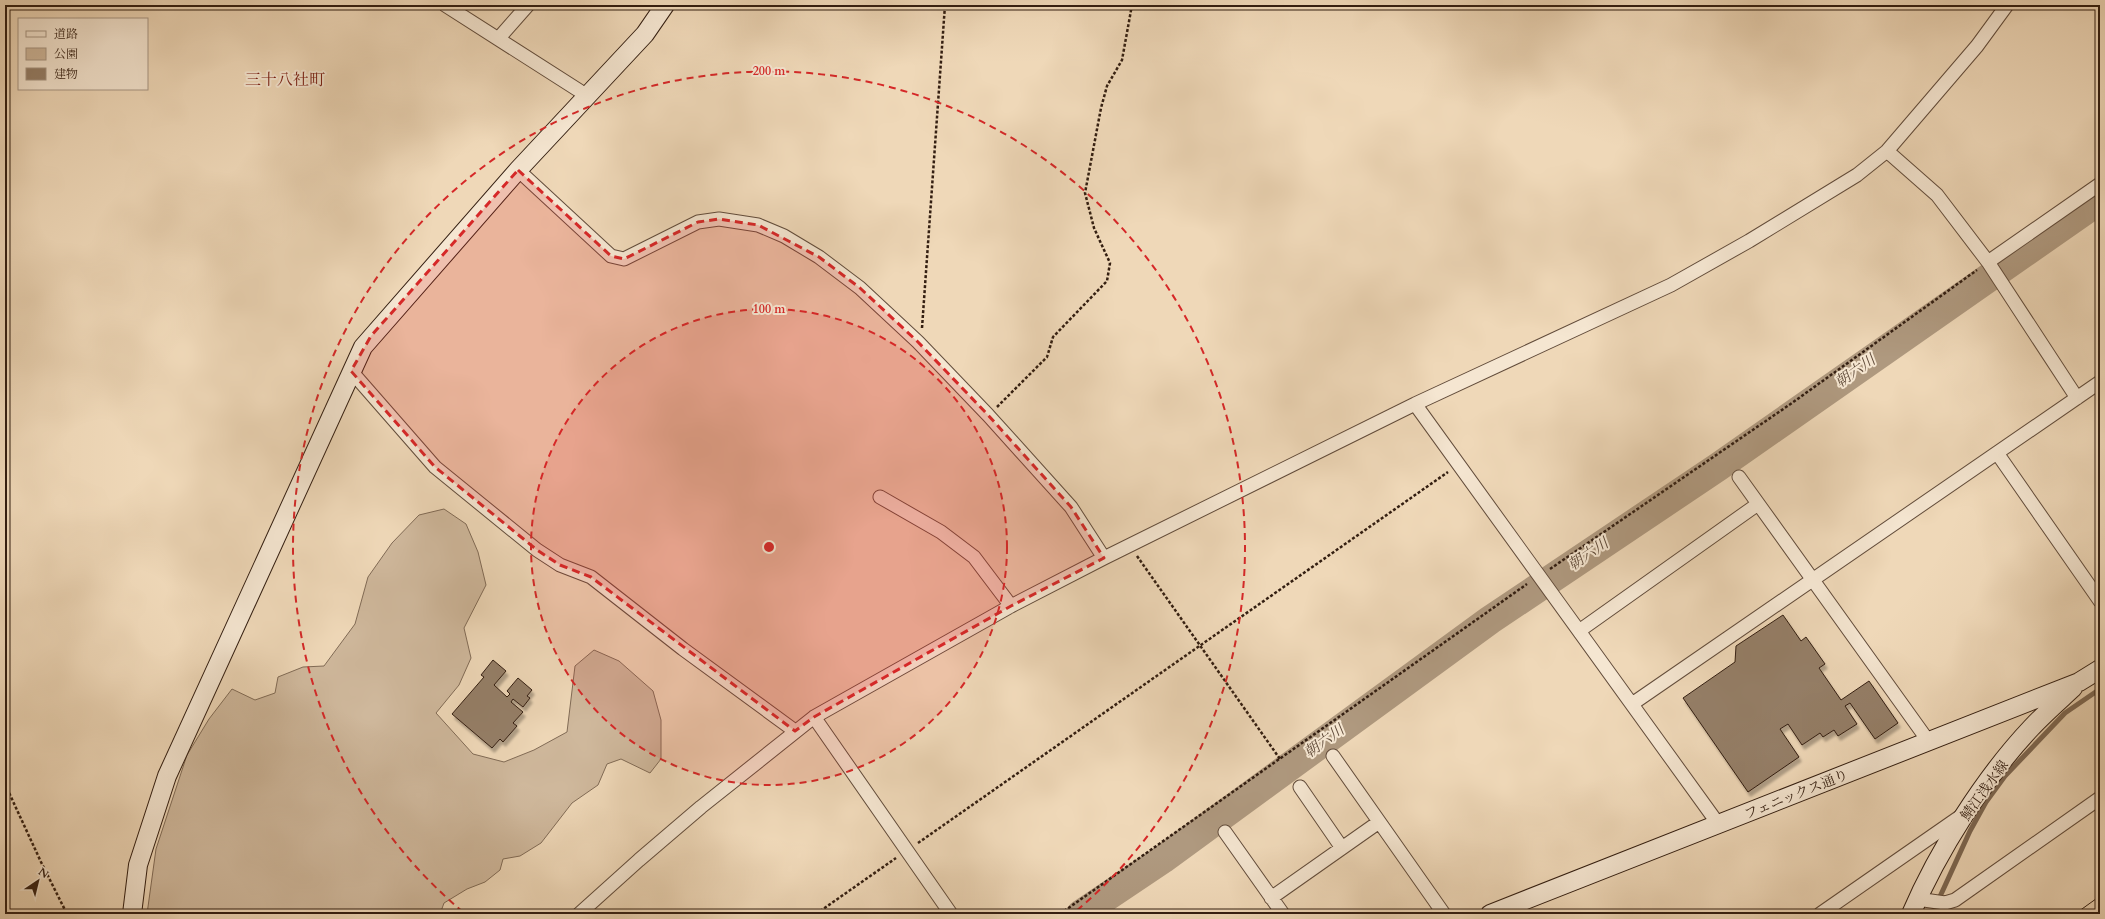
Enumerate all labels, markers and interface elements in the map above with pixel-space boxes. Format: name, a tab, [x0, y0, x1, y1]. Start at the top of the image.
legend	[18, 18, 148, 90]
text: 道路	[54, 26, 78, 42]
text: 公園	[54, 46, 78, 62]
text: 200 m	[753, 63, 786, 79]
text: 建物	[54, 66, 78, 82]
district label: 三十八社町	[245, 69, 325, 91]
text: 100 m	[753, 301, 786, 317]
water label: 朝六川	[1831, 349, 1881, 392]
water label: 朝六川	[1564, 532, 1614, 575]
centre of rings	[762, 540, 776, 554]
water label: 朝六川	[1300, 719, 1350, 762]
street label: 鯖江浅水線	[1956, 756, 2013, 824]
street label: フェニックス通り	[1741, 765, 1851, 824]
north arrow	[18, 861, 58, 901]
text: N	[35, 864, 52, 882]

